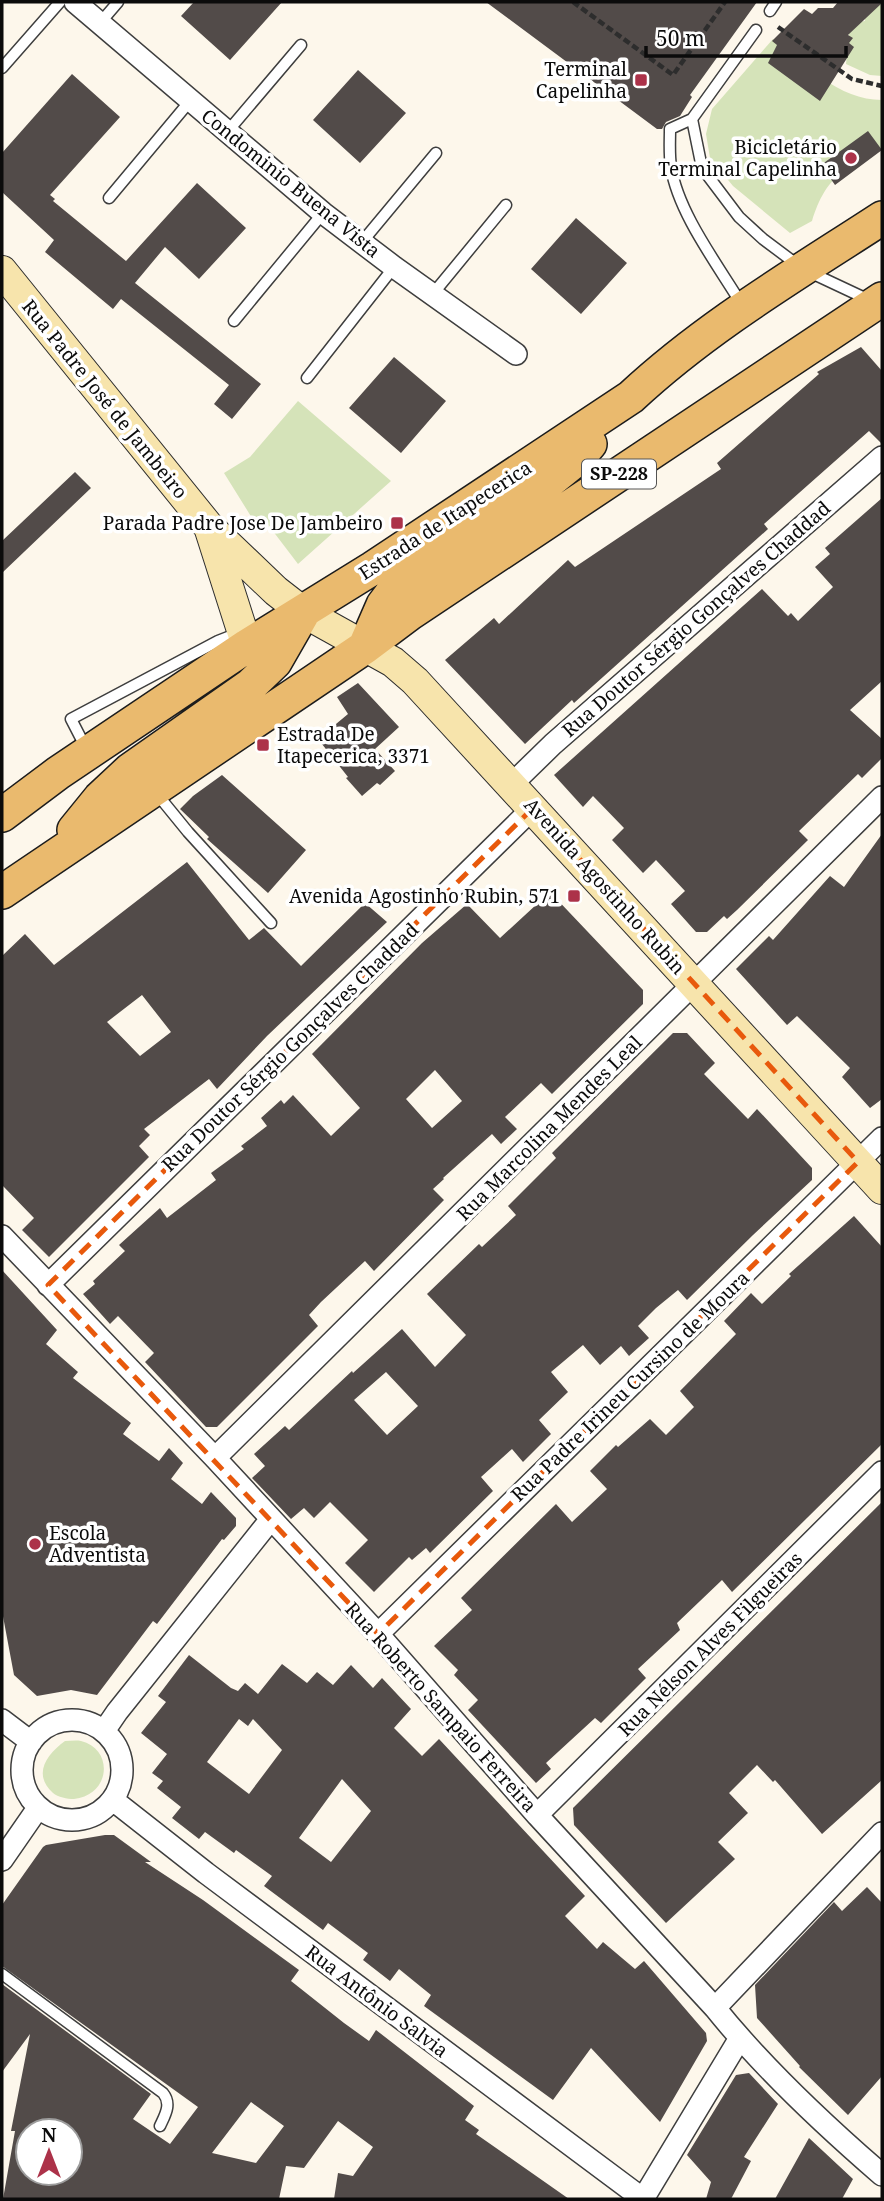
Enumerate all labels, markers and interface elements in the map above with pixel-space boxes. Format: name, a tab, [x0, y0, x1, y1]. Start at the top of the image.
scale bar	[646, 14, 846, 58]
text: 50 m	[656, 24, 705, 52]
place label: Terminal Capelinha	[536, 56, 627, 104]
marker: Terminal Capelinha	[633, 72, 649, 88]
street label: Condominio Buena Vista	[196, 103, 386, 263]
place label: Bicicletário Terminal Capelinha	[658, 134, 837, 182]
marker: Bicicletário Terminal Capelinha	[843, 150, 859, 166]
street label: Rua Padre José de Jambeiro	[16, 294, 194, 504]
street label: Estrada de Itapecerica	[354, 454, 536, 586]
road number: SP-228	[582, 460, 656, 488]
street label: Rua Doutor Sérgio Gonçalves Chaddad	[556, 495, 836, 743]
place label: Parada Padre Jose De Jambeiro	[103, 510, 383, 536]
marker: Parada Padre Jose De Jambeiro	[389, 515, 405, 531]
place label: Estrada De Itapecerica, 3371	[277, 721, 430, 769]
marker: Estrada De Itapecerica, 3371	[255, 737, 271, 753]
street label: Avenida Agostinho Rubin	[519, 792, 691, 980]
place label: Avenida Agostinho Rubin, 571	[289, 883, 560, 909]
marker: Avenida Agostinho Rubin, 571	[566, 888, 582, 904]
street label: Rua Doutor Sérgio Gonçalves Chaddad	[156, 917, 424, 1177]
street label: Rua Marcolina Mendes Leal	[451, 1030, 647, 1226]
street label: Rua Padre Irineu Cursino de Moura	[505, 1265, 755, 1507]
place label: Escola Adventista	[49, 1520, 146, 1568]
marker: Escola Adventista	[27, 1536, 43, 1552]
street label: Rua Nélson Alves Filgueiras	[612, 1546, 808, 1742]
street label: Rua Roberto Sampaio Ferreira	[340, 1596, 542, 1818]
street label: Rua Antônio Salvia	[300, 1939, 454, 2063]
north arrow	[14, 2117, 84, 2187]
text: N	[42, 2122, 57, 2148]

